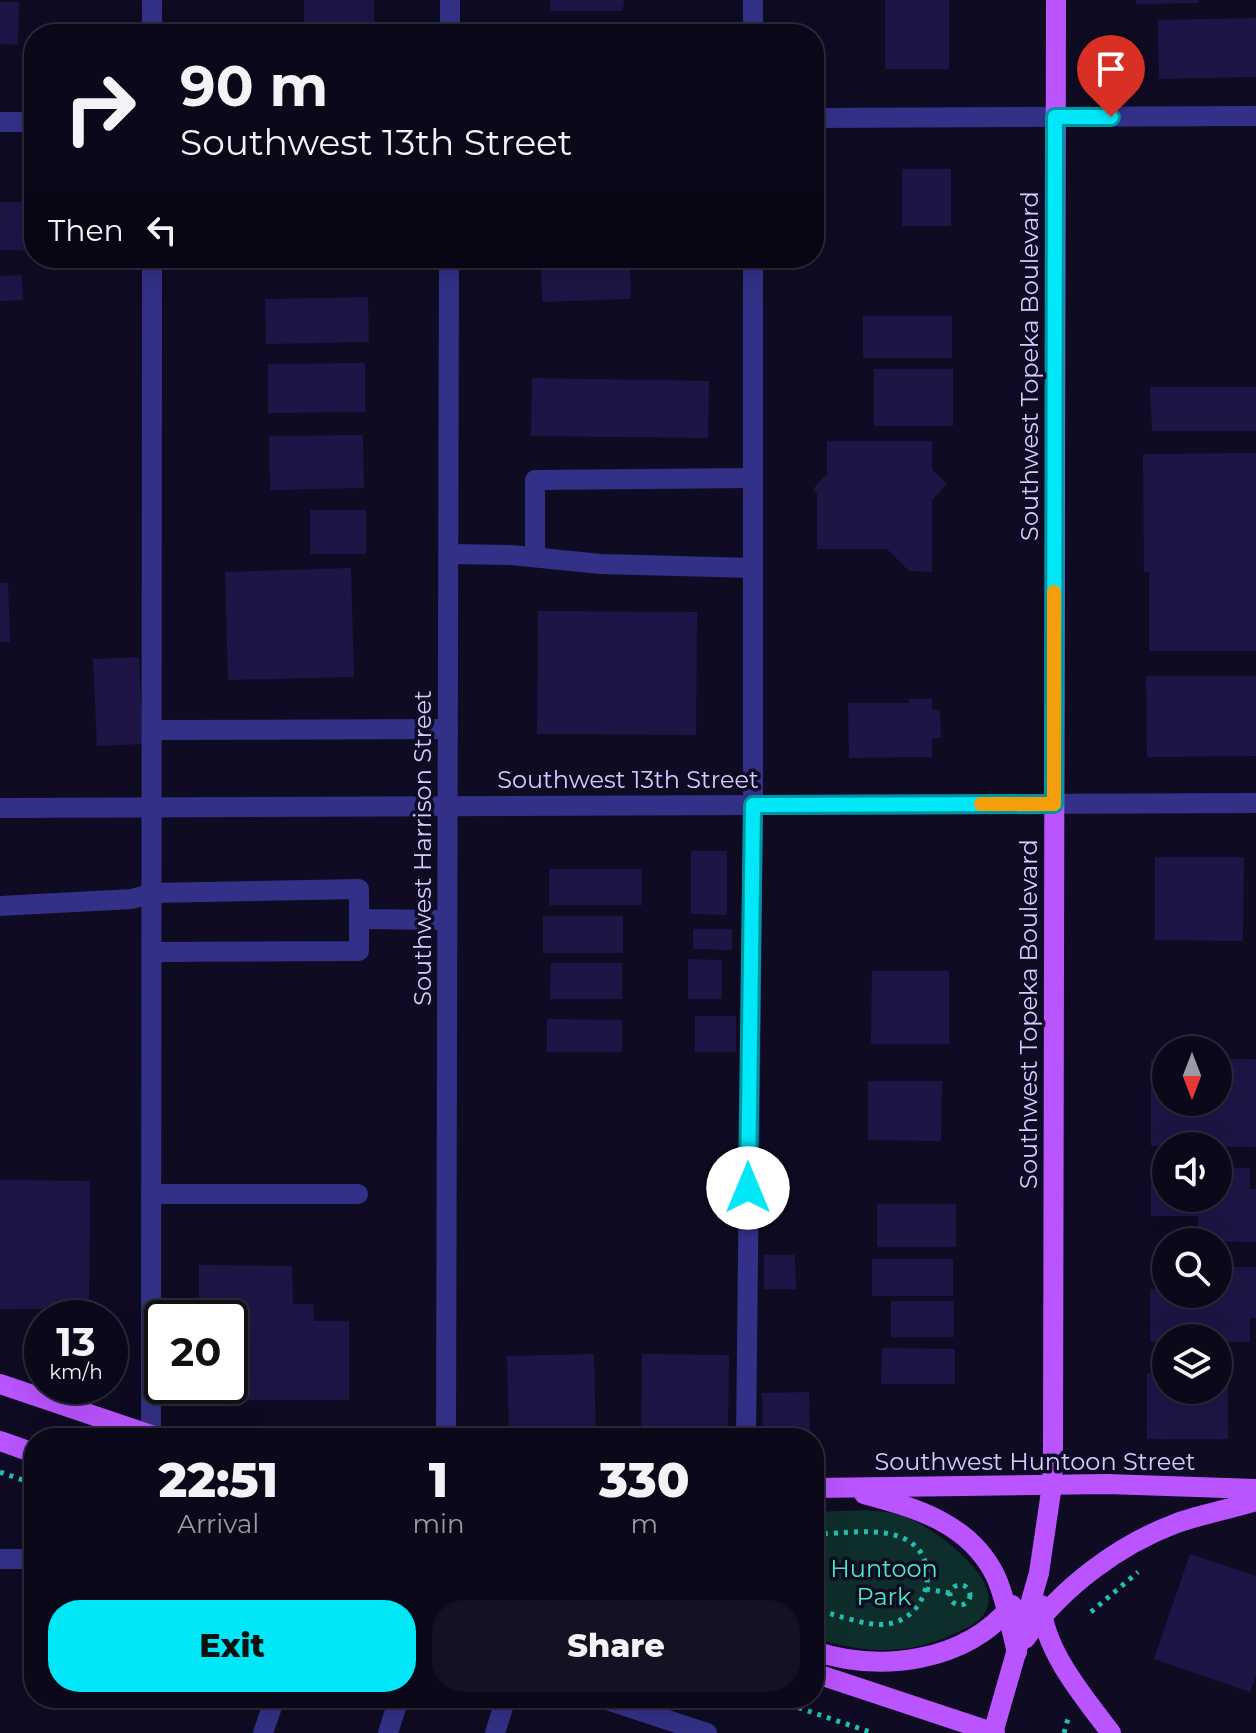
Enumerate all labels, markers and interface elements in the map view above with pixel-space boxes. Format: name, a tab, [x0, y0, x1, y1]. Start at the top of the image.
pin	[1077, 35, 1145, 117]
icon: arrive	[1089, 47, 1133, 91]
text: 90 m	[180, 52, 328, 120]
icon: right	[48, 56, 152, 160]
text: Southwest 13th Street	[180, 120, 572, 164]
street label: Southwest Topeka Boulevard	[1015, 191, 1044, 541]
icon: left	[140, 208, 184, 252]
text: Then	[48, 212, 124, 249]
street label: Southwest Harrison Street	[408, 690, 437, 1006]
street label: Southwest 13th Street	[497, 765, 759, 794]
street label: Southwest Topeka Boulevard	[1014, 839, 1043, 1189]
north arrow	[1152, 1036, 1232, 1116]
map controls	[1152, 1036, 1232, 1404]
button: sound	[1152, 1132, 1232, 1212]
position arrow	[706, 1146, 790, 1230]
button: search	[1152, 1228, 1232, 1308]
speed limit sign: 20	[144, 1300, 248, 1404]
text: 13	[56, 1317, 96, 1366]
button: layers	[1152, 1324, 1232, 1404]
text: km/h	[49, 1360, 103, 1384]
street label: Southwest Huntoon Street	[875, 1447, 1196, 1476]
text: 22:51	[158, 1451, 278, 1509]
text: 1	[429, 1451, 448, 1509]
text: 330	[599, 1451, 690, 1509]
text: Arrival	[177, 1508, 259, 1540]
text: min	[412, 1508, 465, 1540]
text: m	[631, 1508, 658, 1540]
park label: Huntoon Park	[830, 1554, 938, 1611]
button: Exit	[48, 1600, 416, 1692]
button: Share	[432, 1600, 800, 1692]

